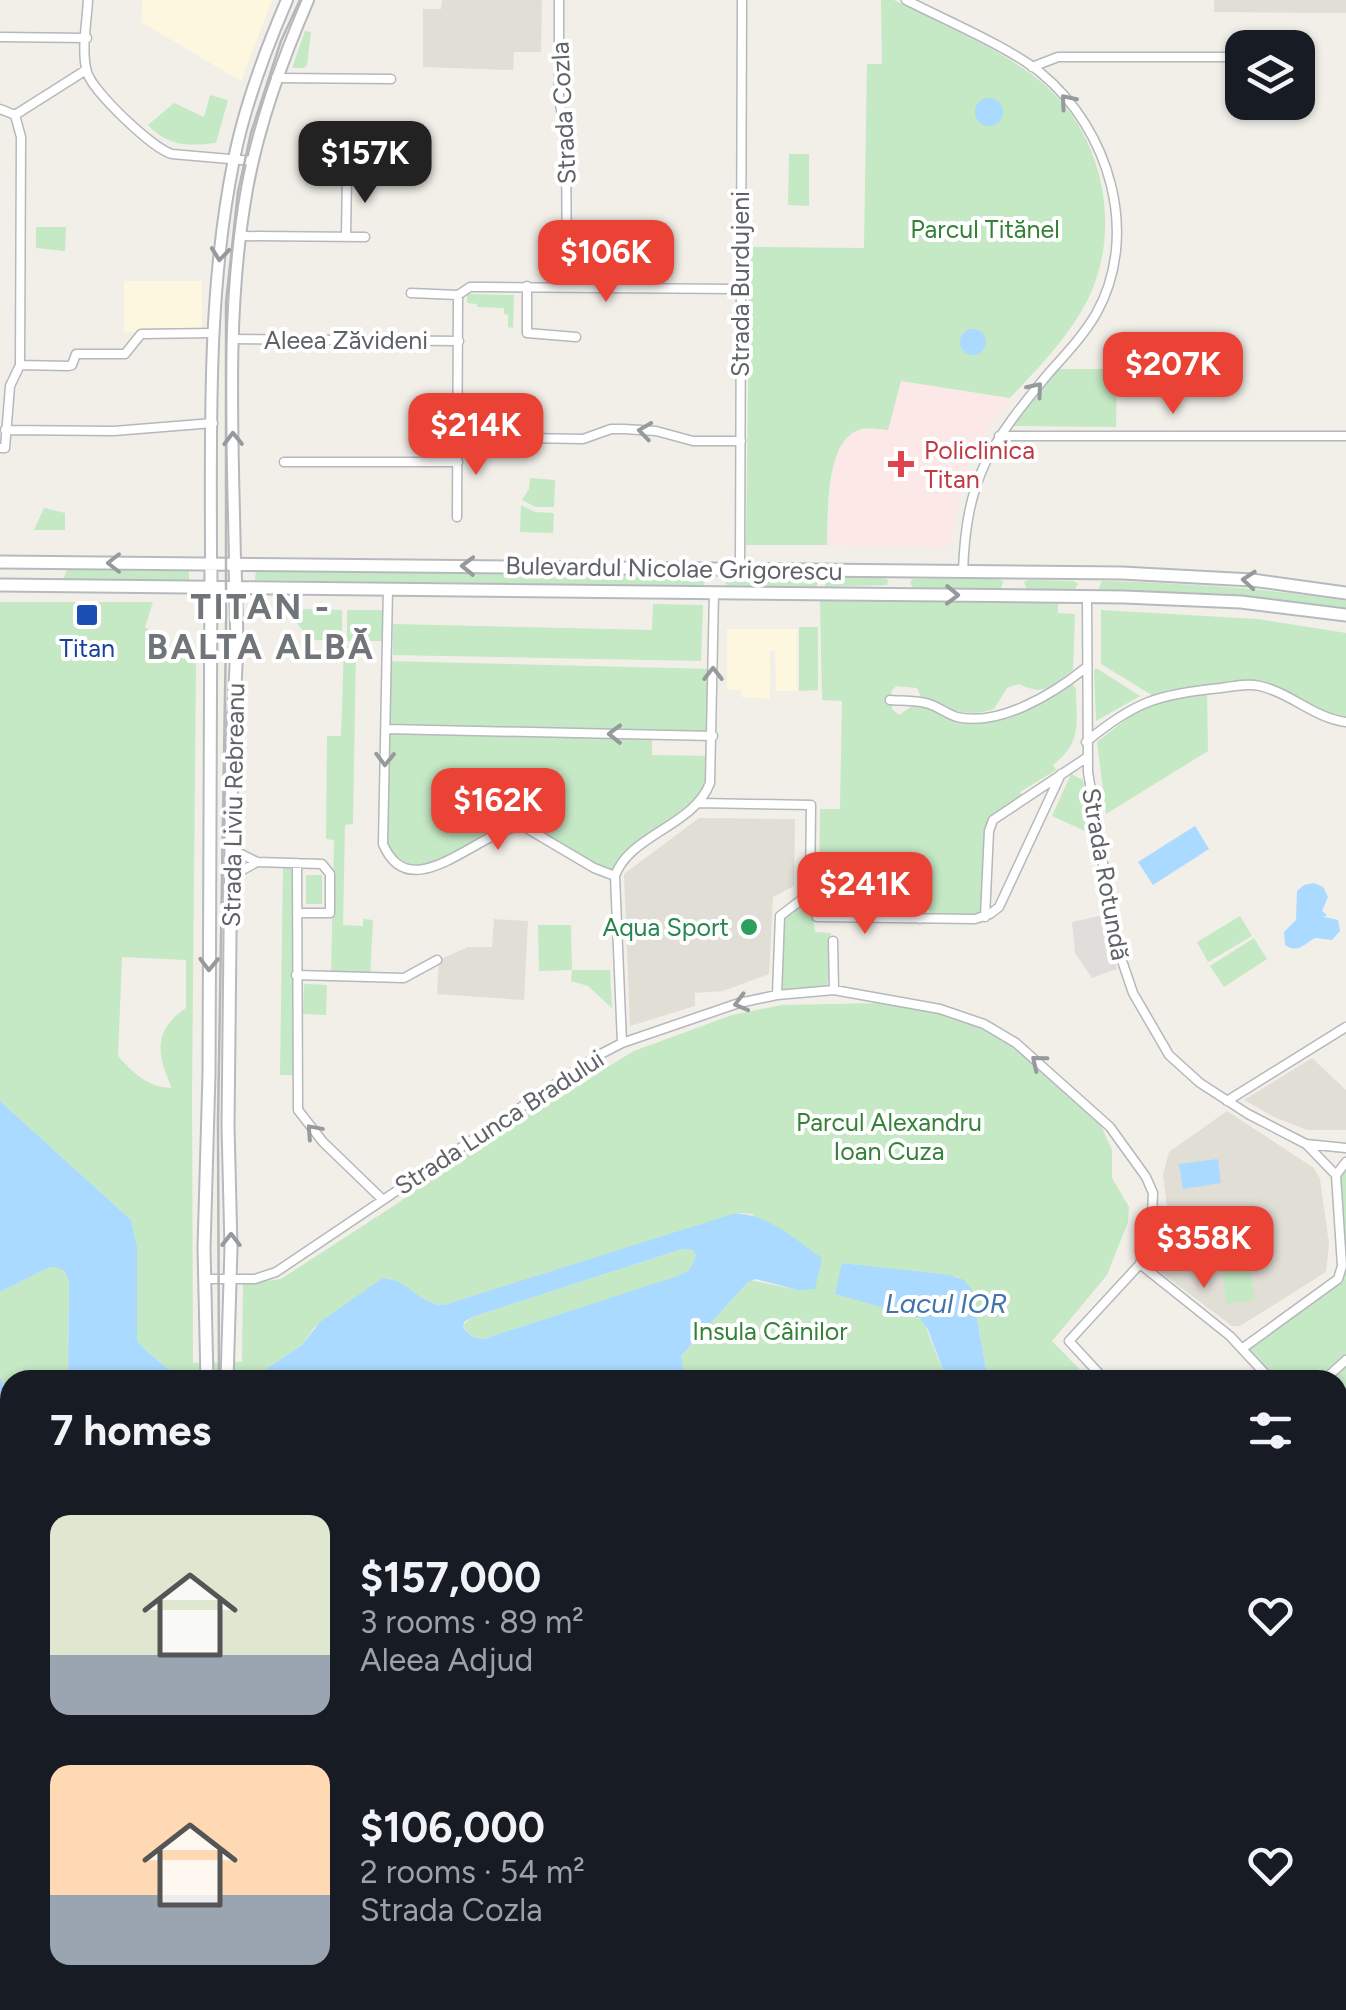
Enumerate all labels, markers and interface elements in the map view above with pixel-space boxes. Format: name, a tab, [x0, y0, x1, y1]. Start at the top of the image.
map controls	[1225, 30, 1315, 120]
button: layers	[1225, 30, 1315, 120]
street label: Strada Cozla	[544, 41, 582, 185]
one-way arrow	[1060, 95, 1078, 113]
pin: $157K	[295, 121, 435, 206]
text: $157K	[321, 134, 409, 172]
street label: Strada Burdujeni	[725, 191, 755, 377]
park label: Parcul Titănel	[910, 214, 1060, 244]
pin: $106K	[536, 220, 676, 305]
text: $106K	[560, 233, 652, 271]
one-way arrow	[209, 246, 231, 262]
street label: Aleea Zăvideni	[264, 325, 428, 355]
pin: $207K	[1103, 332, 1243, 417]
text: $207K	[1125, 345, 1221, 383]
one-way arrow	[1024, 383, 1042, 401]
pin: $214K	[406, 393, 546, 478]
text: $214K	[430, 406, 522, 444]
one-way arrow	[636, 421, 652, 442]
one-way arrow	[222, 431, 244, 446]
place label: Policlinica Titan	[924, 435, 1035, 494]
marker: Policlinica Titan	[888, 451, 914, 477]
street label: Bulevardul Nicolae Grigorescu	[505, 550, 843, 586]
one-way arrow	[105, 552, 120, 574]
one-way arrow	[459, 555, 475, 576]
one-way arrow	[1241, 570, 1257, 591]
one-way arrow	[944, 584, 960, 606]
district label: TITAN - BALTA ALBĂ	[147, 586, 375, 668]
marker: Titan	[74, 602, 100, 628]
place label: Titan	[59, 633, 115, 663]
one-way arrow	[702, 665, 724, 680]
street label: Strada Liviu Rebreanu	[216, 683, 250, 927]
one-way arrow	[607, 723, 622, 745]
one-way arrow	[375, 751, 396, 767]
pin: $162K	[428, 768, 568, 853]
text: $162K	[453, 781, 543, 819]
street label: Strada Rotundă	[1076, 785, 1136, 963]
pin: $241K	[795, 852, 935, 937]
text: $241K	[819, 865, 911, 903]
place label: Aqua Sport	[602, 912, 729, 942]
marker: Aqua Sport	[738, 916, 760, 938]
one-way arrow	[199, 957, 220, 973]
one-way arrow	[733, 991, 750, 1012]
street label: Strada Lunca Bradului	[389, 1043, 609, 1201]
one-way arrow	[1032, 1056, 1050, 1074]
park label: Parcul Alexandru Ioan Cuza	[796, 1107, 982, 1166]
one-way arrow	[307, 1124, 325, 1143]
pin: $358K	[1134, 1206, 1274, 1291]
text: $358K	[1156, 1219, 1252, 1257]
one-way arrow	[220, 1231, 241, 1247]
water label: Lacul IOR	[885, 1286, 1007, 1320]
park label: Insula Câinilor	[692, 1316, 848, 1346]
icon: filters	[1243, 1403, 1298, 1458]
text: 7 homes	[50, 1405, 211, 1456]
text: $157,000	[360, 1552, 541, 1603]
icon: home	[130, 1555, 250, 1675]
icon: heart	[1243, 1588, 1298, 1643]
text: 3 rooms · 89 m²	[360, 1603, 584, 1641]
text: Aleea Adjud	[360, 1641, 533, 1679]
text: $106,000	[360, 1802, 545, 1853]
icon: home	[130, 1805, 250, 1925]
icon: heart	[1243, 1838, 1298, 1893]
text: 2 rooms · 54 m²	[360, 1853, 585, 1891]
text: Strada Cozla	[360, 1891, 543, 1929]

